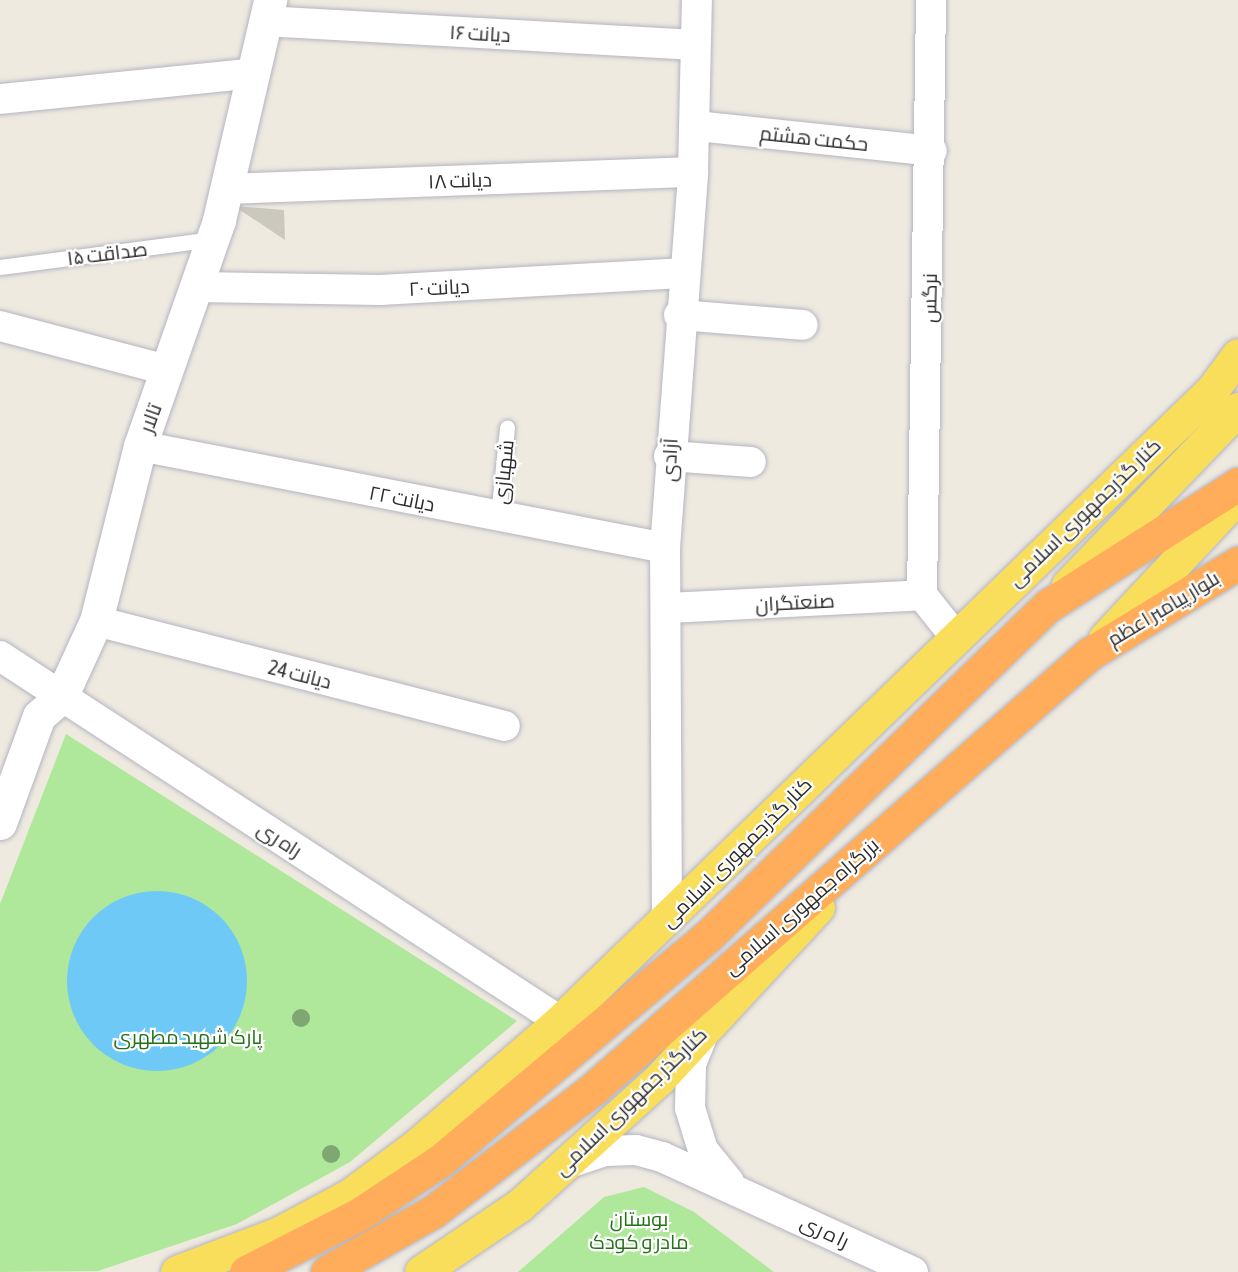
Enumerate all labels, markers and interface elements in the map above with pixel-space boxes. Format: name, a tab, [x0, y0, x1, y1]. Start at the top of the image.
street label: دیانت ۱۶	[449, 19, 511, 47]
street label: حکمت هشتم	[759, 120, 869, 156]
street label: دیانت ۱۸	[428, 167, 492, 193]
street label: صداقت ۱۵	[65, 236, 149, 270]
street label: دیانت ۲۰	[408, 273, 470, 301]
street label: نرگس	[917, 273, 941, 323]
street label: تالار	[134, 400, 166, 436]
street label: کنار گذرجمهوری اسلامی	[1003, 433, 1165, 591]
street label: آزادی	[656, 438, 682, 482]
street label: شهبازی	[488, 439, 518, 505]
street label: دیانت ۲۲	[367, 480, 437, 516]
street label: بلوار پیامبر اعظم	[1103, 565, 1223, 651]
street label: صنعتگران	[755, 588, 835, 616]
street label: دیانت 24	[266, 655, 334, 693]
street label: کنار گذرجمهوری اسلامی	[656, 772, 816, 932]
street label: راه ری	[253, 816, 307, 862]
street label: بزرگراه جمهوری اسلامی	[719, 832, 883, 980]
street label: کنارگذر جمهوری اسلامی	[549, 1022, 711, 1180]
park label: پارک شهید مطهری	[114, 1024, 262, 1048]
park label: بوستان مادر و کودک	[589, 1207, 689, 1254]
street label: را ه ری	[797, 1209, 853, 1253]

